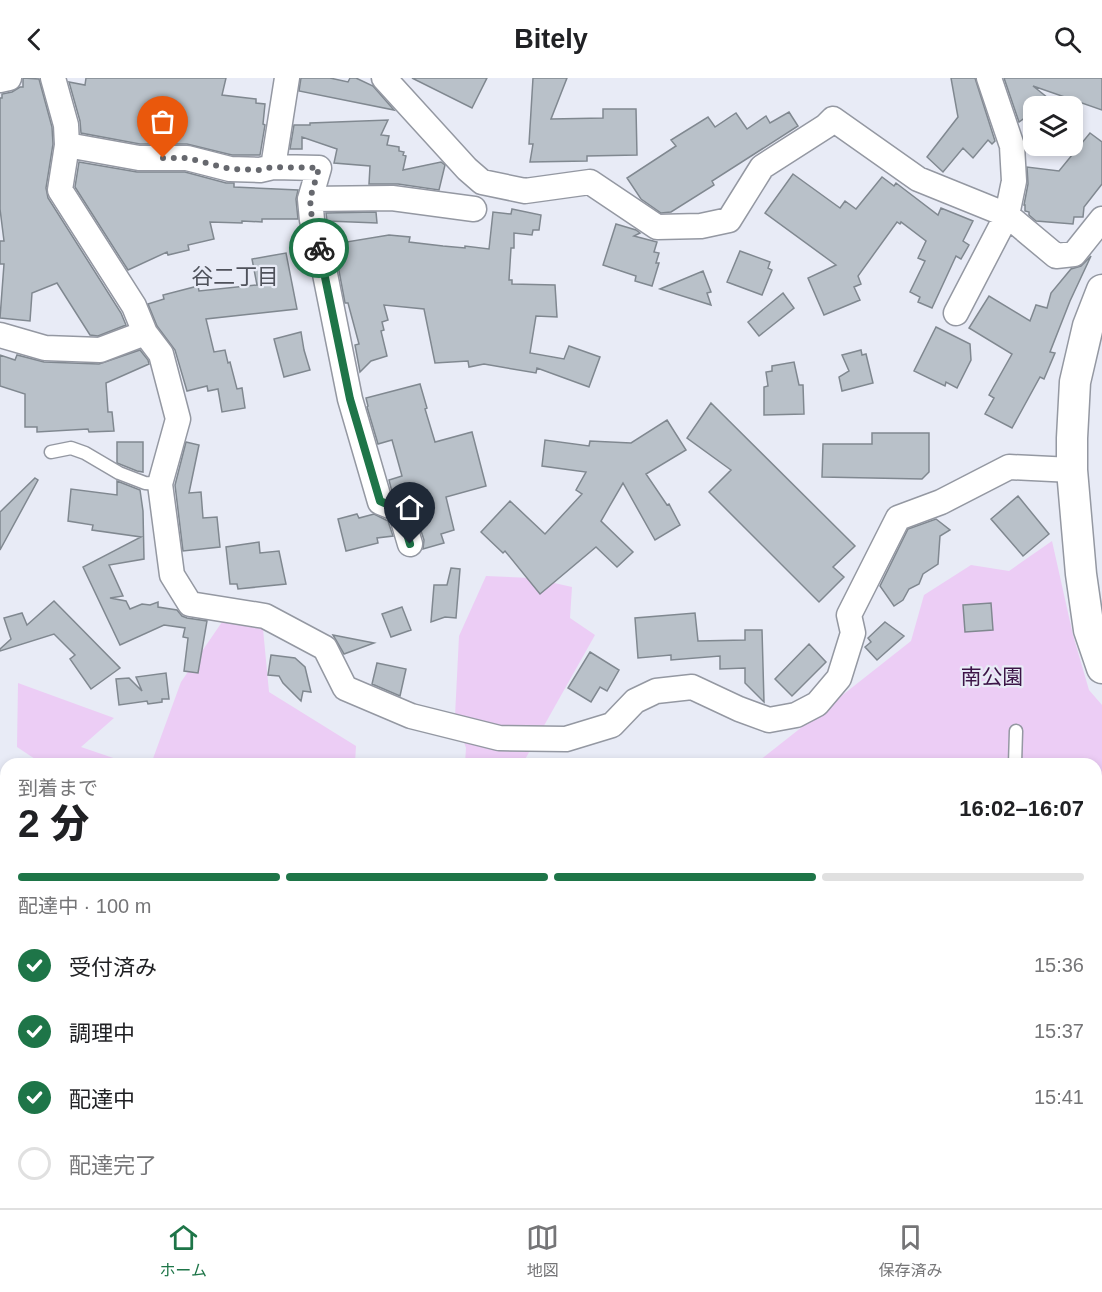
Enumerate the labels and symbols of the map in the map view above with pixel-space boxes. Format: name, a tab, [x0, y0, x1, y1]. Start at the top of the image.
pin	[137, 96, 188, 158]
courier	[289, 218, 349, 278]
district label: 谷二丁目	[191, 264, 279, 289]
pin	[384, 482, 435, 544]
park label: 南公園	[961, 665, 1024, 688]

